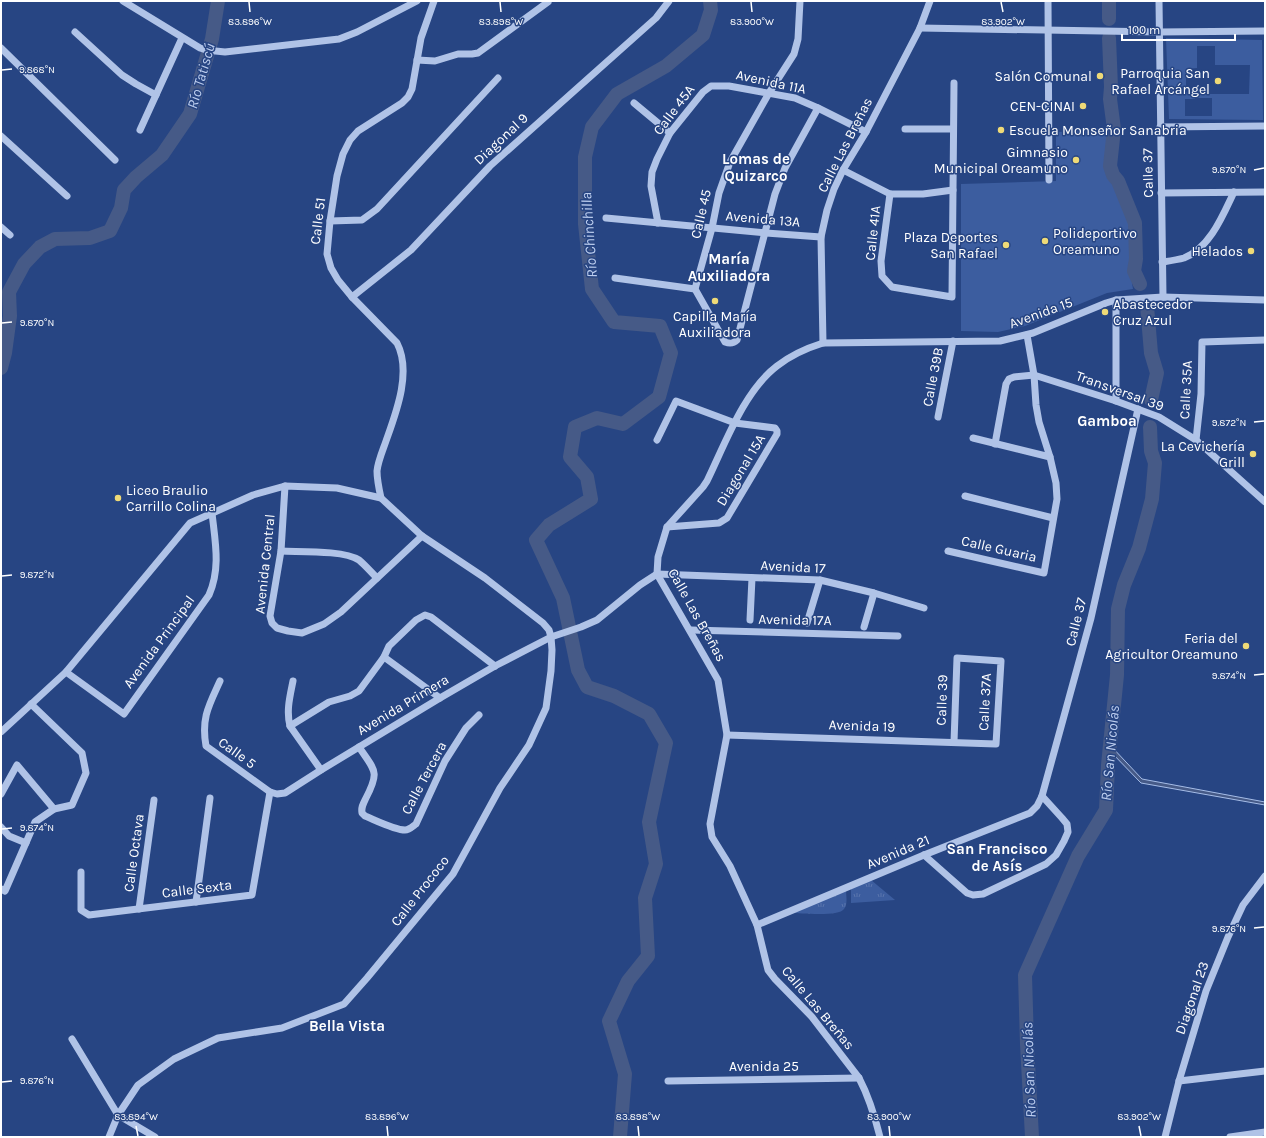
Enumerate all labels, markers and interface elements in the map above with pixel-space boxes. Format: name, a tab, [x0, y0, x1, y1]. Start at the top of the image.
text: 83.896°W	[228, 16, 272, 28]
text: 83.898°W	[479, 16, 523, 28]
text: 83.900°W	[730, 16, 774, 28]
text: 83.902°W	[981, 16, 1025, 28]
scale bar	[1122, 16, 1235, 42]
text: 100 m	[1128, 23, 1160, 37]
water label: Río Tatiscú	[183, 41, 219, 111]
text: 9.868°N	[19, 64, 55, 76]
place label: Parroquia San Rafael Arcángel	[1111, 65, 1210, 98]
street label: Avenida 11A	[734, 66, 808, 98]
place label: Salón Comunal	[995, 68, 1092, 85]
marker: Salón Comunal	[1095, 71, 1105, 81]
marker: Parroquia San Rafael Arcángel	[1213, 76, 1223, 86]
street label: Calle 45A	[650, 82, 698, 138]
street label: Calle Las Breñas	[814, 95, 876, 195]
place label: CEN-CINAI	[1010, 98, 1075, 115]
marker: CEN-CINAI	[1078, 101, 1088, 111]
street label: Diagonal 9	[470, 110, 532, 168]
place label: Escuela Monseñor Sanabria	[1009, 122, 1187, 139]
marker: Escuela Monseñor Sanabria	[996, 125, 1006, 135]
place label: Gimnasio Municipal Oreamuno	[934, 144, 1068, 177]
street label: Calle 37	[1139, 148, 1157, 198]
district label: Lomas de Quizarco	[722, 150, 790, 185]
marker: Gimnasio Municipal Oreamuno	[1071, 155, 1081, 165]
text: 9.870°N	[1212, 164, 1246, 176]
street label: Calle 45	[687, 187, 715, 240]
water label: Río Chinchilla	[577, 192, 601, 278]
street label: Calle 51	[307, 197, 329, 245]
street label: Calle 41A	[862, 205, 884, 261]
street label: Avenida 13A	[725, 207, 801, 231]
place label: Polideportivo Oreamuno	[1053, 225, 1137, 258]
place label: Plaza Deportes San Rafael	[904, 229, 998, 262]
marker: Polideportivo Oreamuno	[1040, 236, 1050, 246]
marker: Plaza Deportes San Rafael	[1001, 240, 1011, 250]
place label: Helados	[1192, 243, 1243, 260]
marker: Helados	[1246, 246, 1256, 256]
district label: María Auxiliadora	[688, 250, 770, 285]
street label: Avenida 15	[1007, 294, 1075, 332]
marker: Capilla María Auxiliadora	[710, 296, 720, 306]
place label: Abastecedor Cruz Azul	[1113, 296, 1193, 329]
marker: Abastecedor Cruz Azul	[1100, 307, 1110, 317]
place label: Capilla María Auxiliadora	[673, 308, 757, 341]
text: 9.870°N	[20, 317, 54, 329]
street label: Calle 39B	[919, 346, 947, 408]
street label: Calle 35A	[1176, 360, 1196, 420]
street label: Transversal 39	[1074, 367, 1166, 415]
district label: Gamboa	[1077, 412, 1137, 430]
text: 9.872°N	[1212, 417, 1246, 429]
street label: Diagonal 15A	[713, 431, 769, 509]
place label: La Cevichería Grill	[1161, 438, 1245, 471]
marker: La Cevichería Grill	[1248, 449, 1258, 459]
place label: Liceo Braulio Carrillo Colina	[126, 482, 216, 515]
marker: Liceo Braulio Carrillo Colina	[113, 493, 123, 503]
street label: Avenida Central	[251, 513, 279, 615]
street label: Calle Guaria	[960, 532, 1038, 566]
street label: Avenida 17	[760, 557, 826, 577]
street label: Calle Las Breñas	[664, 565, 730, 665]
text: 9.872°N	[20, 569, 54, 581]
street label: Avenida Principal	[120, 592, 198, 692]
street label: Calle 37	[1062, 596, 1090, 648]
street label: Avenida 17A	[758, 611, 832, 629]
place label: Feria del Agricultor Oreamuno	[1105, 630, 1238, 663]
marker: Feria del Agricultor Oreamuno	[1241, 641, 1251, 651]
text: 9.874°N	[1212, 670, 1246, 682]
street label: Avenida Primera	[354, 671, 452, 739]
street label: Calle 37A	[975, 673, 995, 731]
street label: Calle 39	[933, 674, 951, 726]
water label: Río San Nicolás	[1097, 704, 1123, 802]
street label: Avenida 19	[828, 716, 896, 736]
street label: Calle 5	[215, 734, 259, 772]
street label: Calle Tercera	[398, 739, 450, 817]
street label: Calle Octava	[120, 813, 148, 893]
text: 9.874°N	[20, 822, 54, 834]
street label: Avenida 21	[864, 831, 932, 873]
district label: San Francisco de Asís	[947, 840, 1047, 875]
street label: Calle Prococo	[387, 852, 453, 930]
street label: Calle Sexta	[161, 876, 233, 902]
text: 9.876°N	[1212, 923, 1246, 935]
street label: Diagonal 23	[1172, 959, 1212, 1037]
street label: Calle Las Breñas	[778, 963, 858, 1053]
district label: Bella Vista	[309, 1017, 385, 1035]
water label: Río San Nicolás	[1018, 1022, 1040, 1118]
street label: Avenida 25	[729, 1058, 799, 1075]
text: 9.876°N	[20, 1075, 54, 1087]
text: 83.894°W	[114, 1111, 158, 1123]
text: 83.896°W	[365, 1111, 409, 1123]
text: 83.898°W	[616, 1111, 660, 1123]
text: 83.900°W	[867, 1111, 911, 1123]
text: 83.902°W	[1117, 1111, 1161, 1123]

